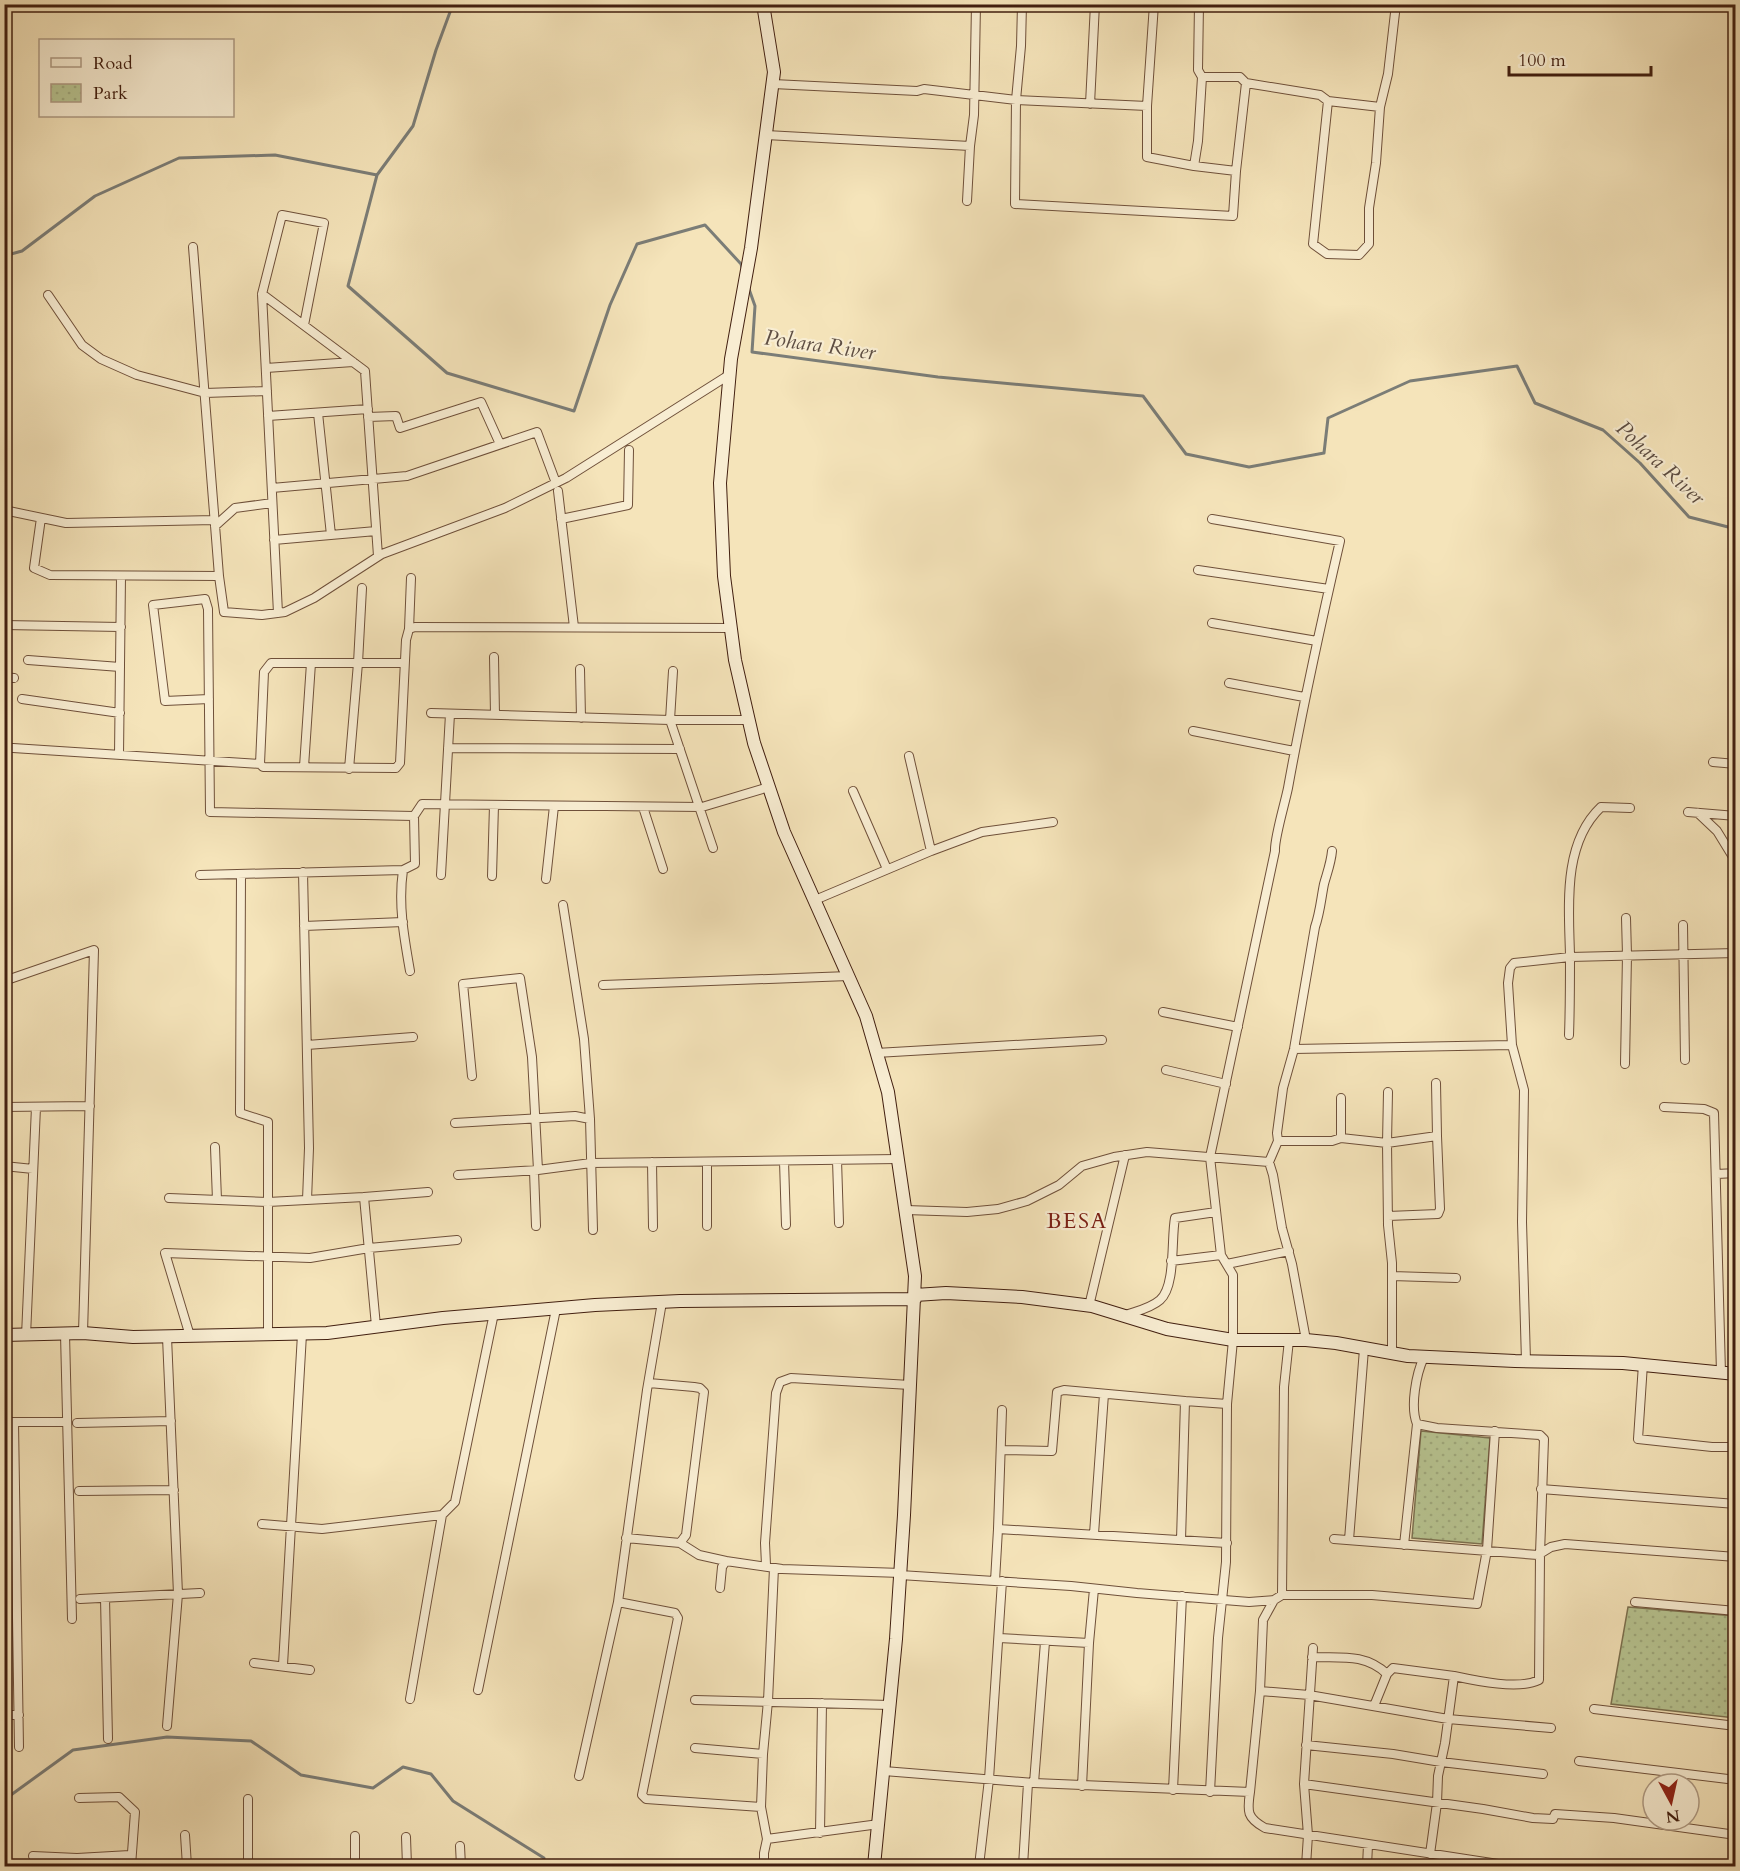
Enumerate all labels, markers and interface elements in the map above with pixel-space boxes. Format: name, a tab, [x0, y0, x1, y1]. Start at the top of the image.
legend	[39, 39, 234, 117]
scale bar	[1509, 39, 1652, 77]
text: 100 m	[1518, 48, 1566, 73]
text: Road	[93, 51, 133, 76]
text: Park	[93, 81, 128, 106]
water label: Pohara River	[762, 322, 878, 368]
water label: Pohara River	[1609, 414, 1712, 512]
district label: BESA	[1046, 1206, 1108, 1236]
north arrow	[1641, 1772, 1701, 1832]
text: N	[1664, 1804, 1681, 1828]

